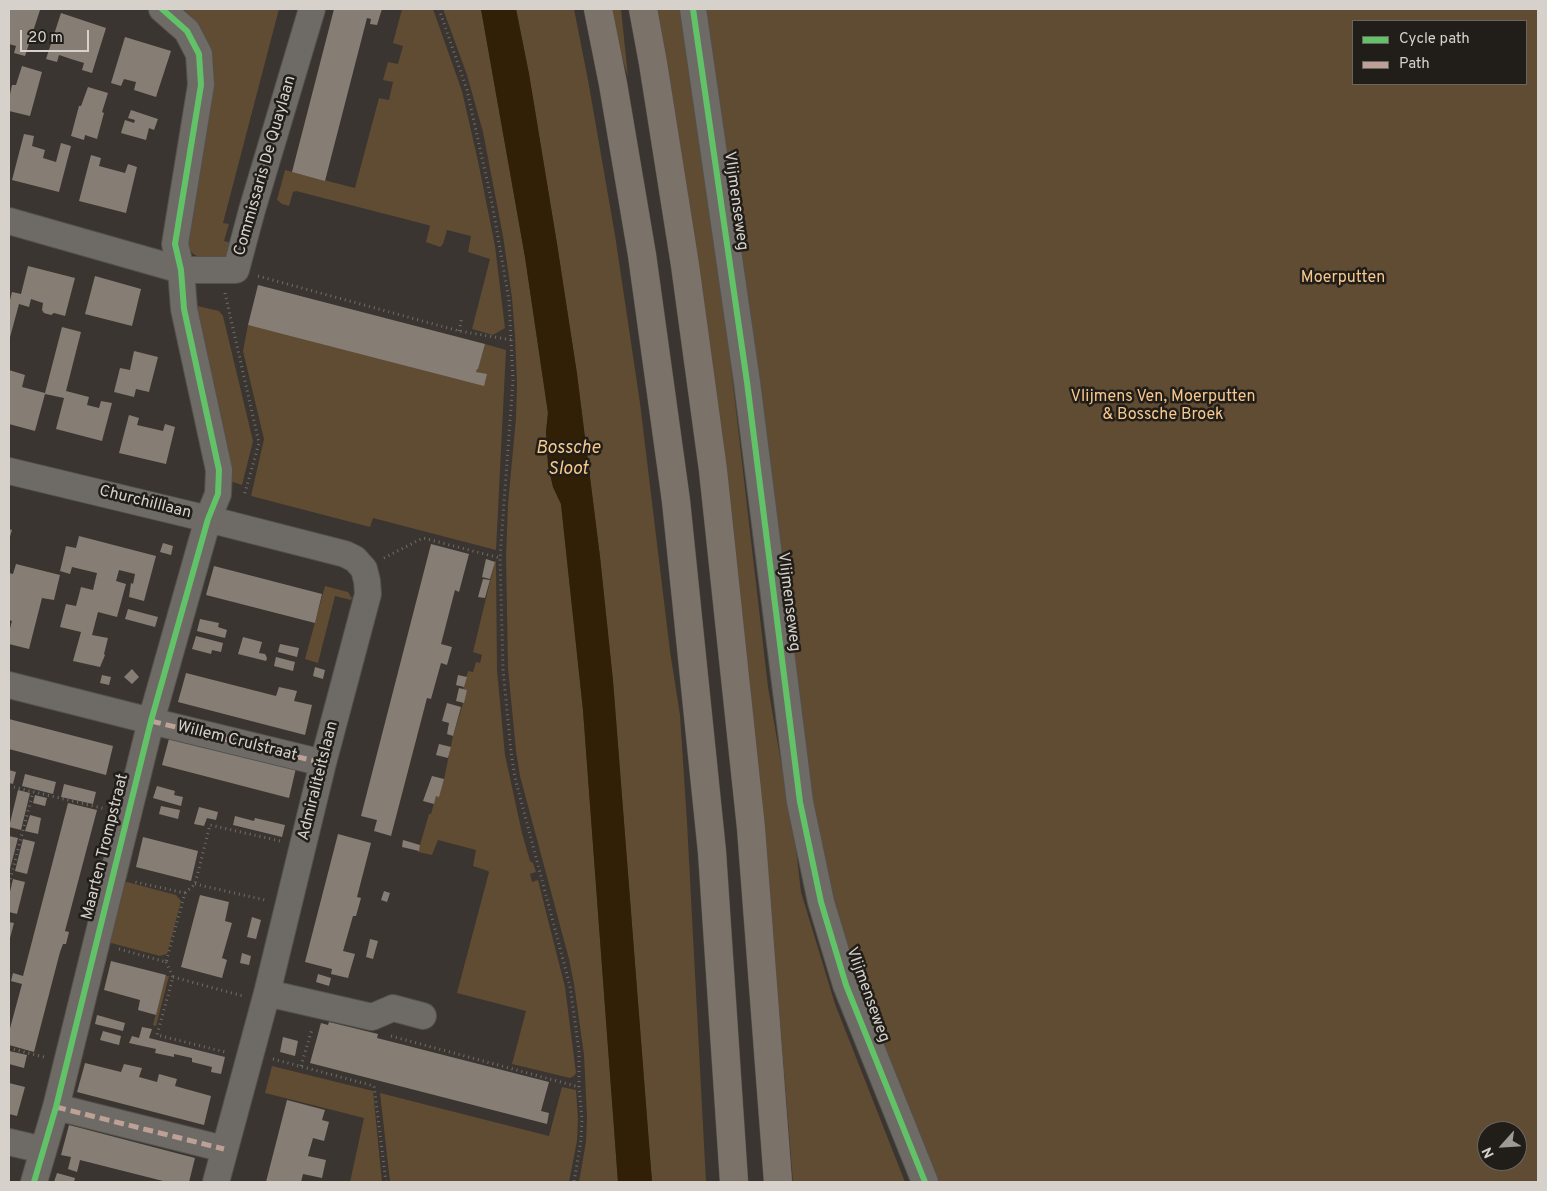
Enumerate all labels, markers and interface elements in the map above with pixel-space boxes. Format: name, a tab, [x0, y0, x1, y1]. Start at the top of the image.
scale bar	[22, 20, 91, 52]
legend	[1352, 20, 1527, 85]
text: 20 m	[28, 29, 63, 48]
text: Cycle path	[1399, 30, 1470, 49]
text: Path	[1399, 55, 1430, 74]
street label: Commissaris De Quaylaan	[231, 74, 301, 258]
street label: Vlijmenseweg	[719, 150, 751, 252]
park label: Moerputten	[1301, 269, 1385, 289]
park label: Vlijmens Ven, Moerputten & Bossche Broek	[1071, 388, 1255, 426]
water label: Bossche Sloot	[536, 438, 600, 480]
street label: Churchilllaan	[97, 482, 193, 524]
street label: Vlijmenseweg	[772, 551, 804, 653]
street label: Willem Crulstraat	[175, 718, 299, 766]
street label: Admiraliteitslaan	[295, 719, 343, 843]
street label: Maarten Trompstraat	[79, 772, 133, 922]
street label: Vlijmenseweg	[841, 945, 893, 1045]
north arrow	[1477, 1121, 1527, 1171]
text: N	[1479, 1144, 1499, 1161]

